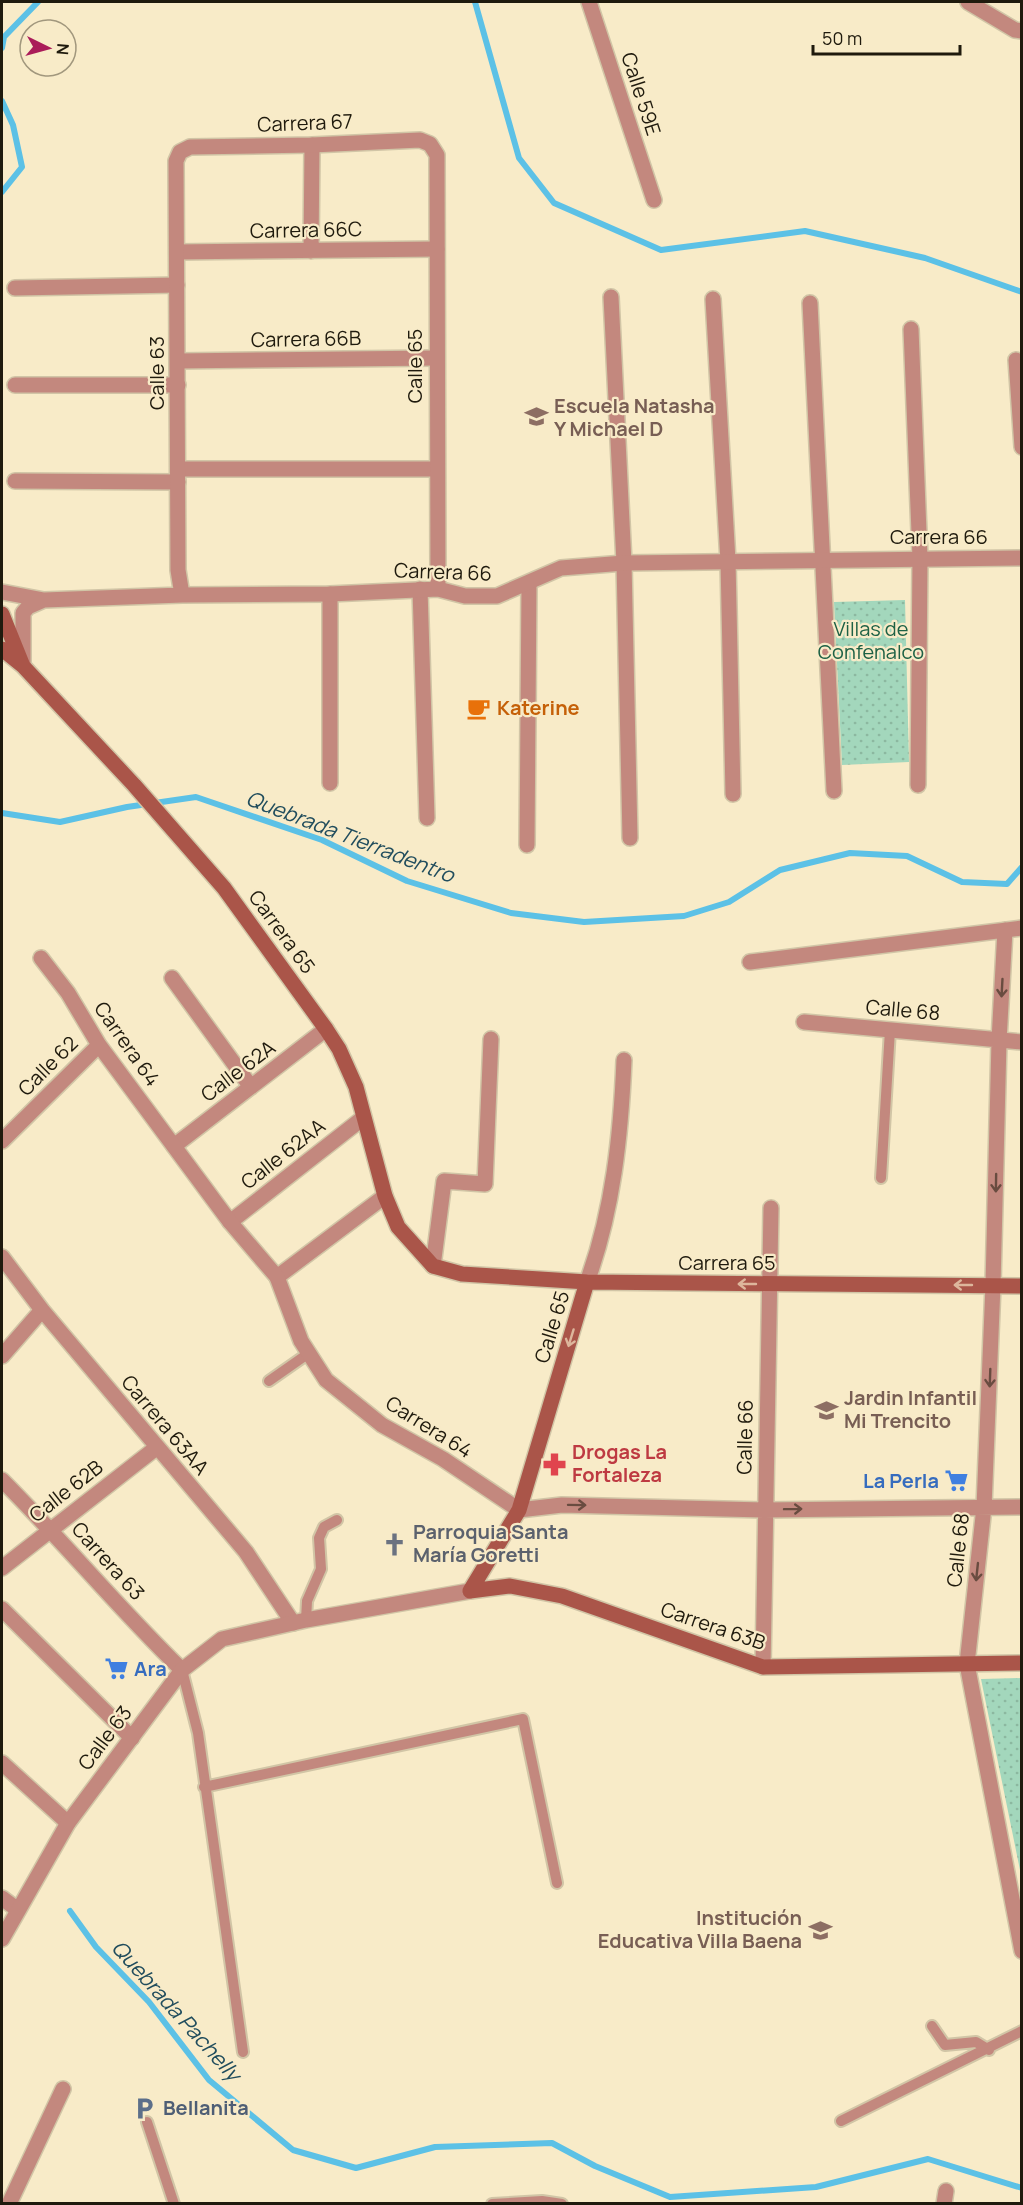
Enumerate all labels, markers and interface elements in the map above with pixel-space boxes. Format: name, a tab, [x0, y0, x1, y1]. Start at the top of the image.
north arrow	[18, 18, 78, 78]
scale bar	[813, 18, 960, 56]
text: 50 m	[822, 26, 862, 50]
text: N	[51, 43, 74, 56]
street label: Calle 59E	[615, 49, 668, 139]
street label: Carrera 67	[257, 107, 353, 138]
street label: Carrera 66C	[250, 215, 362, 244]
street label: Carrera 66B	[251, 324, 361, 353]
street label: Calle 65	[401, 329, 428, 403]
street label: Calle 63	[143, 336, 170, 410]
place label: Escuela Natasha Y Michael D	[554, 392, 715, 442]
school or university icon: Escuela Natasha Y Michael D	[523, 404, 549, 430]
street label: Carrera 66	[890, 523, 988, 550]
street label: Carrera 66	[394, 556, 492, 587]
park label: Villas de Confenalco	[818, 615, 924, 665]
place label: Katerine	[497, 694, 580, 721]
cafe icon: Katerine	[466, 695, 492, 721]
water label: Quebrada Tierradentro	[242, 783, 460, 889]
street label: Carrera 65	[243, 884, 322, 979]
one-way arrow	[996, 978, 1007, 998]
street label: Calle 68	[865, 993, 941, 1026]
street label: Carrera 64	[88, 996, 166, 1091]
street label: Calle 62	[12, 1030, 83, 1101]
street label: Calle 62A	[195, 1034, 281, 1107]
street label: Calle 62AA	[235, 1112, 331, 1195]
one-way arrow	[990, 1173, 1002, 1193]
street label: Carrera 65	[678, 1249, 776, 1276]
one-way arrow	[738, 1278, 758, 1290]
one-way arrow	[954, 1279, 974, 1291]
street label: Calle 65	[528, 1287, 575, 1366]
one-way arrow	[565, 1328, 576, 1347]
one-way arrow	[984, 1367, 995, 1387]
street label: Carrera 63AA	[116, 1369, 215, 1481]
place label: Jardin Infantil Mi Trencito	[844, 1384, 977, 1434]
street label: Carrera 64	[381, 1389, 478, 1464]
school or university icon: Jardin Infantil Mi Trencito	[813, 1397, 839, 1423]
street label: Calle 66	[730, 1399, 759, 1475]
place label: Drogas La Fortaleza	[572, 1438, 667, 1488]
pharmacy icon: Drogas La Fortaleza	[541, 1451, 567, 1477]
street label: Calle 62B	[23, 1453, 108, 1528]
place label: La Perla	[863, 1467, 939, 1494]
supermarket icon: La Perla	[944, 1468, 970, 1494]
one-way arrow	[567, 1500, 587, 1511]
one-way arrow	[783, 1504, 803, 1515]
street label: Calle 68	[940, 1511, 975, 1588]
street label: Carrera 63	[66, 1516, 151, 1606]
place label: Parroquia Santa María Goretti	[413, 1518, 568, 1568]
church icon: Parroquia Santa María Goretti	[382, 1531, 408, 1557]
one-way arrow	[971, 1562, 982, 1582]
street label: Carrera 63B	[657, 1595, 769, 1656]
place label: Ara	[134, 1655, 167, 1682]
supermarket icon: Ara	[103, 1656, 129, 1682]
street label: Calle 63	[72, 1700, 138, 1775]
place label: Institución Educativa Villa Baena	[598, 1904, 802, 1954]
school or university icon: Institución Educativa Villa Baena	[807, 1917, 833, 1943]
water label: Quebrada Pachelly	[106, 1934, 250, 2089]
place label: Bellanita	[163, 2094, 249, 2121]
parking icon: Bellanita	[132, 2095, 158, 2121]

